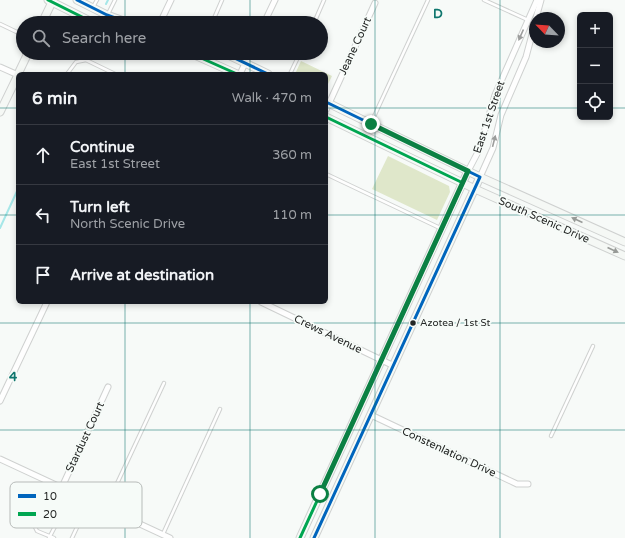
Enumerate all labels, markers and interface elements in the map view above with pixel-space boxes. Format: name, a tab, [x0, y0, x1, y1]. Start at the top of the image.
text: D	[433, 6, 443, 22]
north arrow	[529, 12, 565, 48]
map controls	[577, 12, 613, 120]
button: +	[577, 12, 613, 48]
street label: Jeane Court	[336, 15, 374, 77]
search box	[16, 16, 328, 60]
icon: search	[30, 27, 52, 49]
text: Search here	[62, 29, 146, 47]
one-way arrow	[518, 30, 524, 41]
button: −	[577, 48, 613, 84]
street label: East 1st Street	[470, 79, 508, 155]
button: locate	[577, 84, 613, 120]
text: 6 min	[32, 88, 77, 109]
text: Walk · 470 m	[232, 90, 312, 106]
route end	[362, 115, 380, 133]
one-way arrow	[492, 135, 498, 147]
text: Continue	[70, 138, 134, 156]
icon: ahead	[32, 144, 54, 166]
text: 360 m	[272, 147, 312, 163]
text: East 1st Street	[70, 156, 160, 172]
street label: South Scenic Drive	[497, 194, 591, 246]
text: Turn left	[70, 198, 130, 216]
icon: left	[32, 204, 54, 226]
text: 110 m	[272, 207, 312, 223]
text: North Scenic Drive	[70, 216, 185, 232]
one-way arrow	[570, 217, 582, 223]
one-way arrow	[607, 247, 618, 253]
icon: arrive	[32, 264, 54, 286]
text: Arrive at destination	[70, 266, 214, 284]
street label: Crews Avenue	[292, 312, 364, 356]
place label: Azotea / 1st St	[420, 317, 491, 329]
marker: Azotea / 1st St	[408, 318, 418, 328]
text: 4	[9, 369, 18, 385]
street label: Stardust Court	[63, 400, 107, 474]
street label: Constenlation Drive	[400, 425, 498, 479]
legend	[10, 482, 142, 528]
route start	[311, 485, 329, 503]
text: 10	[43, 490, 57, 503]
text: 20	[43, 508, 57, 521]

